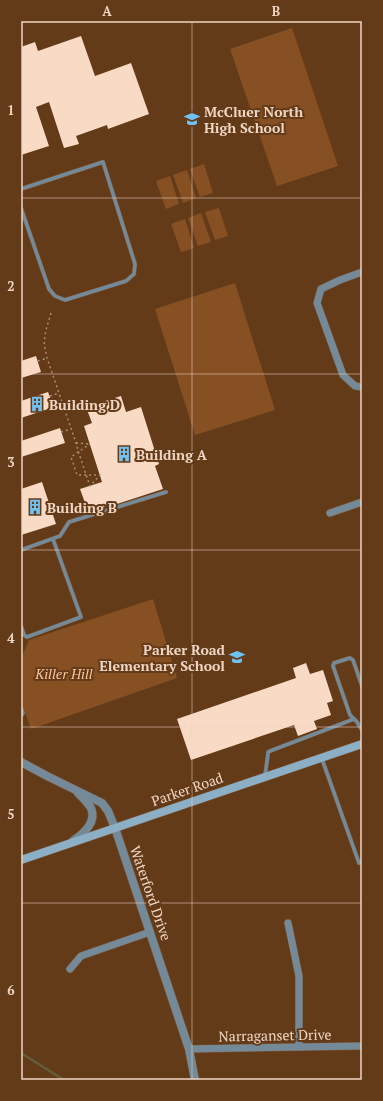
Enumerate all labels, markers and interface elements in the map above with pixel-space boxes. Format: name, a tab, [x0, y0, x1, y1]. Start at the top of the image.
text: A	[102, 2, 112, 20]
text: B	[272, 2, 280, 20]
text: 1	[7, 101, 15, 119]
place label: McCluer North High School	[204, 102, 303, 137]
school or university icon: McCluer North High School	[183, 110, 201, 128]
text: 2	[7, 277, 15, 295]
building icon: Building D	[28, 395, 46, 413]
place label: Building D	[49, 395, 120, 414]
building icon: Building A	[115, 445, 133, 463]
place label: Building A	[136, 445, 208, 464]
text: 3	[7, 453, 15, 471]
building icon: Building B	[26, 498, 44, 516]
place label: Building B	[47, 498, 117, 517]
text: 4	[7, 629, 15, 647]
place label: Parker Road Elementary School	[99, 640, 226, 675]
school or university icon: Parker Road Elementary School	[228, 648, 246, 666]
park label: Killer Hill	[34, 664, 93, 683]
street label: Parker Road	[149, 768, 226, 810]
text: 5	[7, 805, 15, 823]
street label: Waterford Drive	[126, 843, 176, 943]
text: 6	[7, 981, 15, 999]
street label: Narraganset Drive	[218, 1025, 332, 1045]

